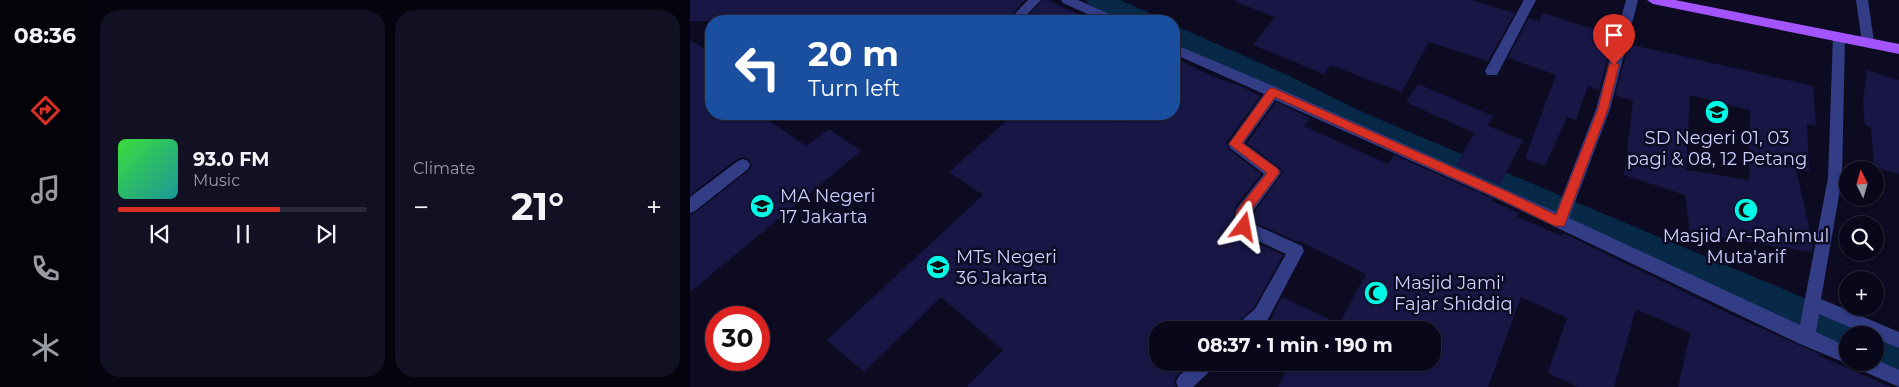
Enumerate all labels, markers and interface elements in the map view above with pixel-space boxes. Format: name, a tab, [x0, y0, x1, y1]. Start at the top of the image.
pin	[1593, 14, 1635, 65]
icon: arrive	[1600, 21, 1628, 49]
text: 08:36	[14, 22, 76, 49]
text: 20 m	[808, 32, 899, 75]
icon: left	[725, 35, 790, 100]
text: Turn left	[808, 75, 900, 102]
icon: directions	[28, 93, 63, 128]
school or university icon: SD Negeri 01, 03 pagi & 08, 12 Petang	[1704, 99, 1730, 125]
place label: SD Negeri 01, 03 pagi & 08, 12 Petang	[1627, 127, 1807, 170]
text: 93.0 FM	[193, 148, 269, 171]
text: Climate	[413, 159, 475, 178]
north arrow	[1839, 161, 1884, 206]
map controls	[1839, 161, 1884, 371]
text: Music	[193, 171, 240, 190]
icon: music	[28, 172, 63, 207]
text: 21°	[511, 183, 564, 230]
place label: MA Negeri 17 Jakarta	[780, 185, 875, 228]
text: −	[413, 190, 429, 224]
text: +	[646, 190, 662, 224]
school or university icon: MA Negeri 17 Jakarta	[749, 193, 775, 219]
mosque icon: Masjid Ar-Rahimul Muta'arif	[1733, 197, 1759, 223]
position arrow	[1217, 200, 1269, 252]
button: search	[1839, 216, 1884, 261]
icon: previous	[146, 220, 174, 248]
icon: pause	[229, 220, 257, 248]
icon: next	[312, 220, 340, 248]
place label: Masjid Ar-Rahimul Muta'arif	[1663, 225, 1829, 268]
place label: MTs Negeri 36 Jakarta	[956, 246, 1057, 289]
icon: phone	[28, 251, 63, 286]
school or university icon: MTs Negeri 36 Jakarta	[925, 254, 951, 280]
button: +	[1839, 271, 1884, 316]
place label: Masjid Jami' Fajar Shiddiq	[1394, 272, 1513, 315]
mosque icon: Masjid Jami' Fajar Shiddiq	[1363, 280, 1389, 306]
speed limit sign: 30	[705, 306, 770, 371]
button: −	[1839, 326, 1884, 371]
icon: climate	[28, 330, 63, 365]
text: 08:37 · 1 min · 190 m	[1197, 334, 1393, 357]

